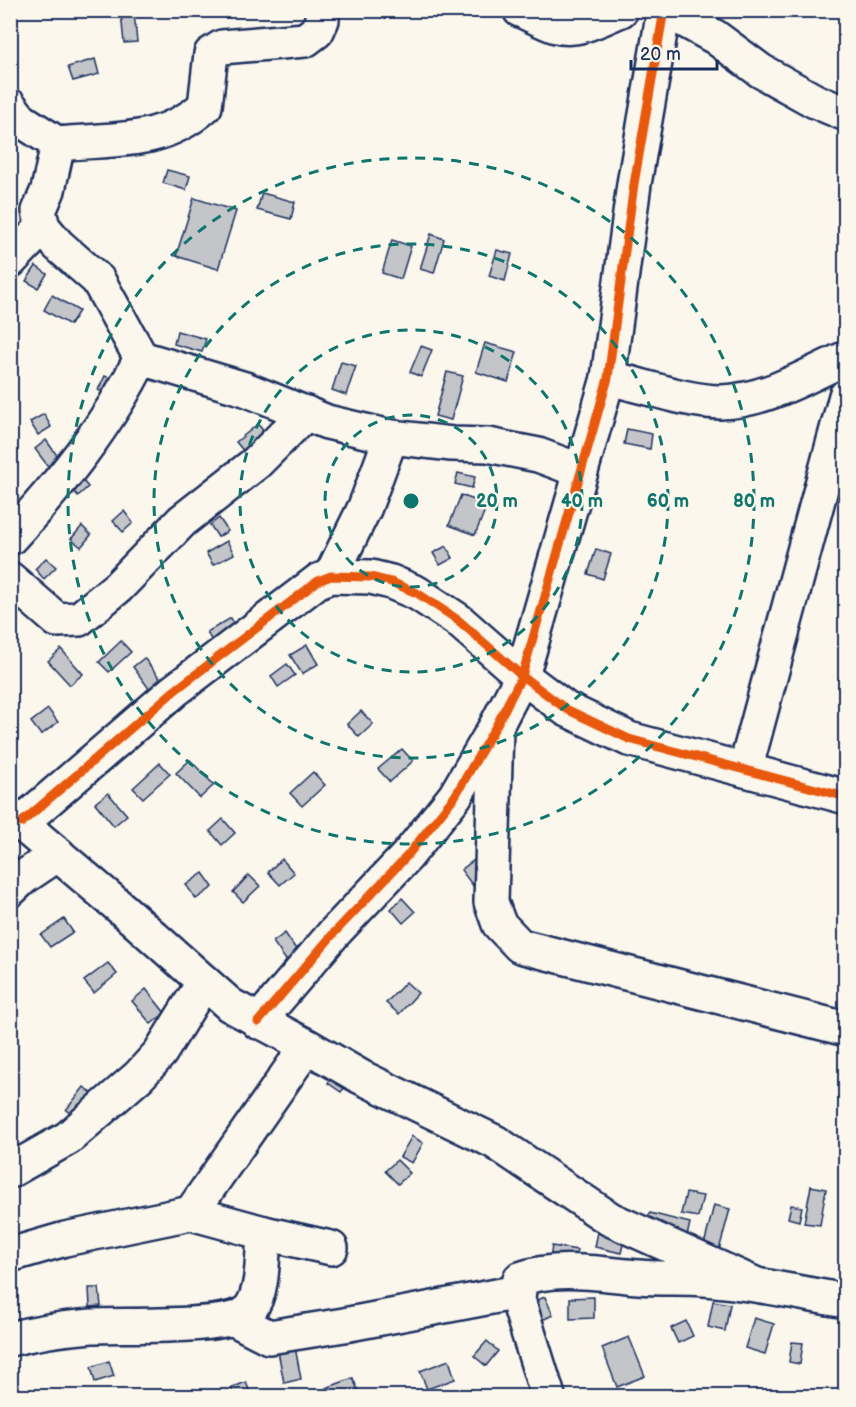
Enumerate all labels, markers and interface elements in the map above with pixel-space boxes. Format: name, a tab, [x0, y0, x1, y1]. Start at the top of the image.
scale bar	[631, 33, 716, 71]
text: 20 m	[640, 44, 681, 65]
centre of rings	[401, 491, 421, 511]
text: 20 m	[476, 491, 518, 512]
text: 40 m	[561, 491, 603, 512]
text: 60 m	[647, 491, 689, 512]
text: 80 m	[733, 491, 775, 512]

